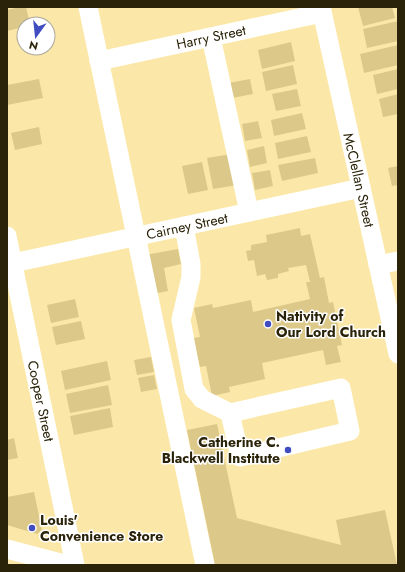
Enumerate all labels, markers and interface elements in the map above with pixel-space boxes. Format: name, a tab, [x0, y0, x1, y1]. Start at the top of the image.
north arrow	[16, 16, 56, 56]
street label: Harry Street	[174, 20, 248, 54]
text: N	[27, 37, 40, 55]
street label: McClellan Street	[338, 131, 380, 230]
street label: Cairney Street	[144, 207, 230, 244]
place label: Nativity of Our Lord Church	[276, 306, 386, 342]
marker: Nativity of Our Lord Church	[263, 319, 273, 329]
street label: Cooper Street	[23, 359, 59, 444]
place label: Catherine C. Blackwell Institute	[162, 432, 280, 468]
marker: Catherine C. Blackwell Institute	[283, 445, 293, 455]
place label: Louis' Convenience Store	[40, 510, 163, 546]
marker: Louis' Convenience Store	[27, 523, 37, 533]

